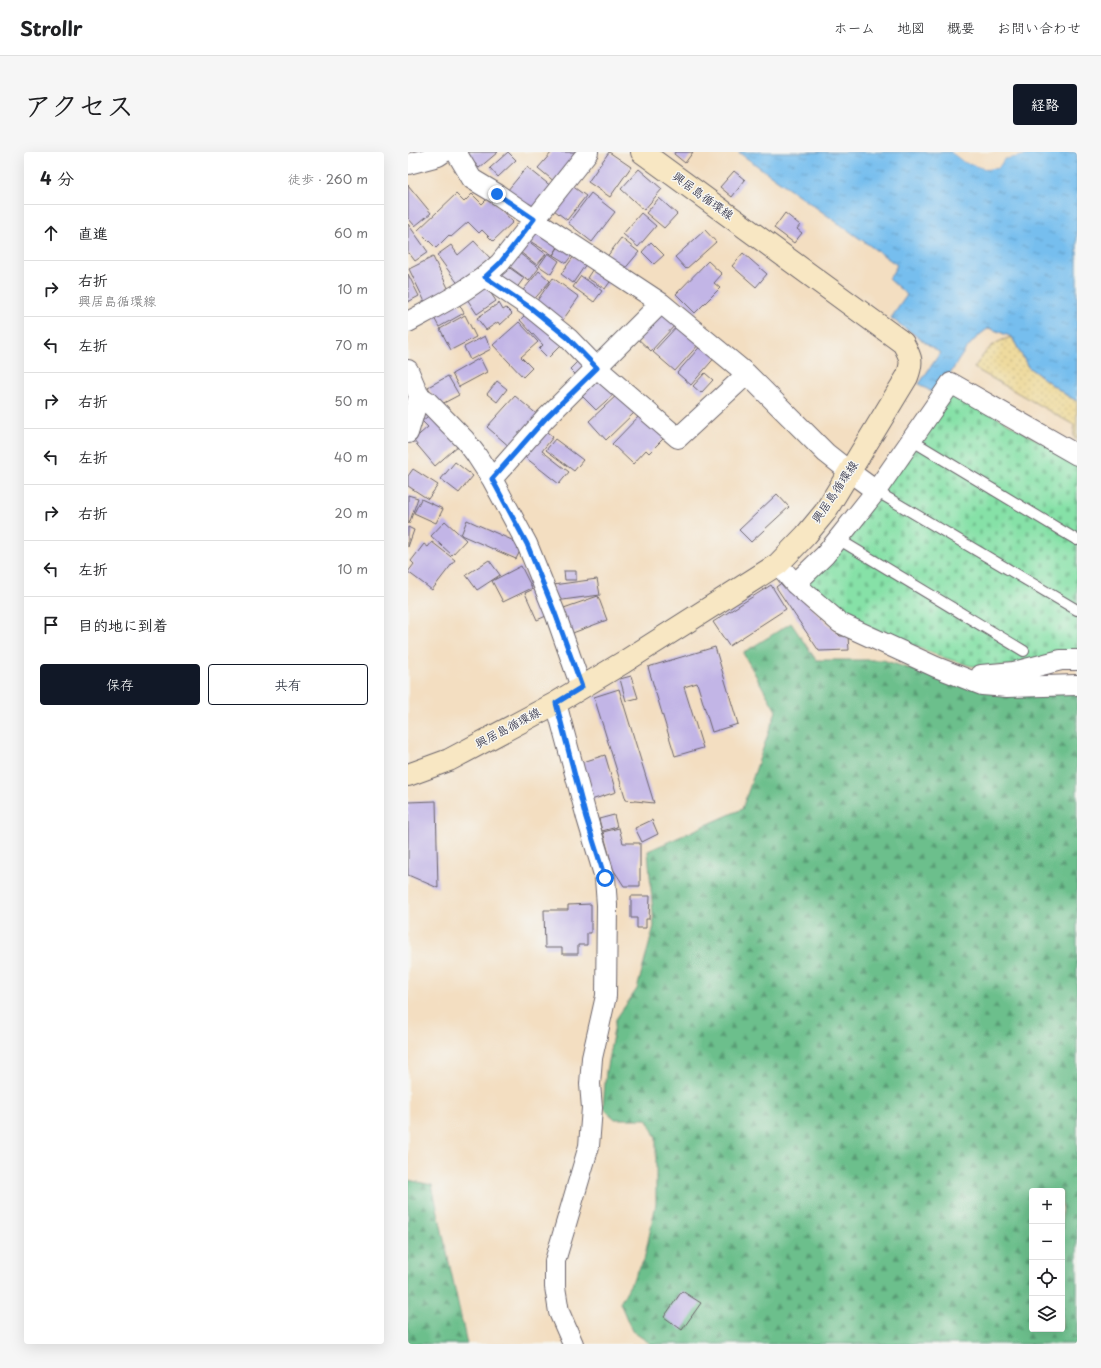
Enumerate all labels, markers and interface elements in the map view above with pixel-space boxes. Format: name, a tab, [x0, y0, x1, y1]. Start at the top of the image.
text: Strollr	[20, 14, 83, 42]
text: ホーム	[834, 17, 875, 38]
text: 地図	[897, 17, 925, 38]
text: 概要	[947, 17, 975, 38]
text: お問い合わせ	[997, 17, 1081, 38]
text: アクセス	[24, 83, 134, 126]
button: 経路	[1013, 84, 1077, 125]
text: 4 分	[40, 165, 74, 191]
street label: 興居島循環線	[669, 167, 738, 224]
text: 徒歩 · 260 m	[288, 169, 368, 188]
route end	[488, 185, 506, 203]
text: 直進	[78, 221, 108, 244]
icon: ahead	[40, 222, 62, 244]
text: 60 m	[334, 223, 368, 242]
text: 右折	[78, 268, 108, 291]
icon: right	[40, 278, 62, 300]
text: 10 m	[338, 279, 368, 298]
text: 興居島循環線	[78, 291, 156, 310]
text: 左折	[78, 333, 108, 356]
icon: left	[40, 334, 62, 356]
text: 70 m	[335, 335, 368, 354]
text: 右折	[78, 389, 108, 412]
icon: right	[40, 390, 62, 412]
text: 50 m	[334, 391, 368, 410]
text: 左折	[78, 445, 108, 468]
icon: left	[40, 446, 62, 468]
text: 40 m	[334, 447, 368, 466]
street label: 興居島循環線	[807, 457, 862, 526]
text: 右折	[78, 501, 108, 524]
icon: right	[40, 502, 62, 524]
text: 20 m	[334, 503, 368, 522]
text: 左折	[78, 557, 108, 580]
icon: left	[40, 558, 62, 580]
text: 10 m	[338, 559, 368, 578]
text: 目的地に到着	[78, 613, 168, 636]
icon: arrive	[40, 614, 62, 636]
button: 保存	[40, 664, 200, 705]
button: 共有	[208, 664, 368, 705]
street label: 興居島循環線	[472, 702, 544, 752]
route start	[596, 869, 614, 887]
map controls	[1029, 1188, 1065, 1332]
button: +	[1029, 1188, 1065, 1224]
button: −	[1029, 1224, 1065, 1260]
button: locate	[1029, 1260, 1065, 1296]
button: layers	[1029, 1296, 1065, 1332]

